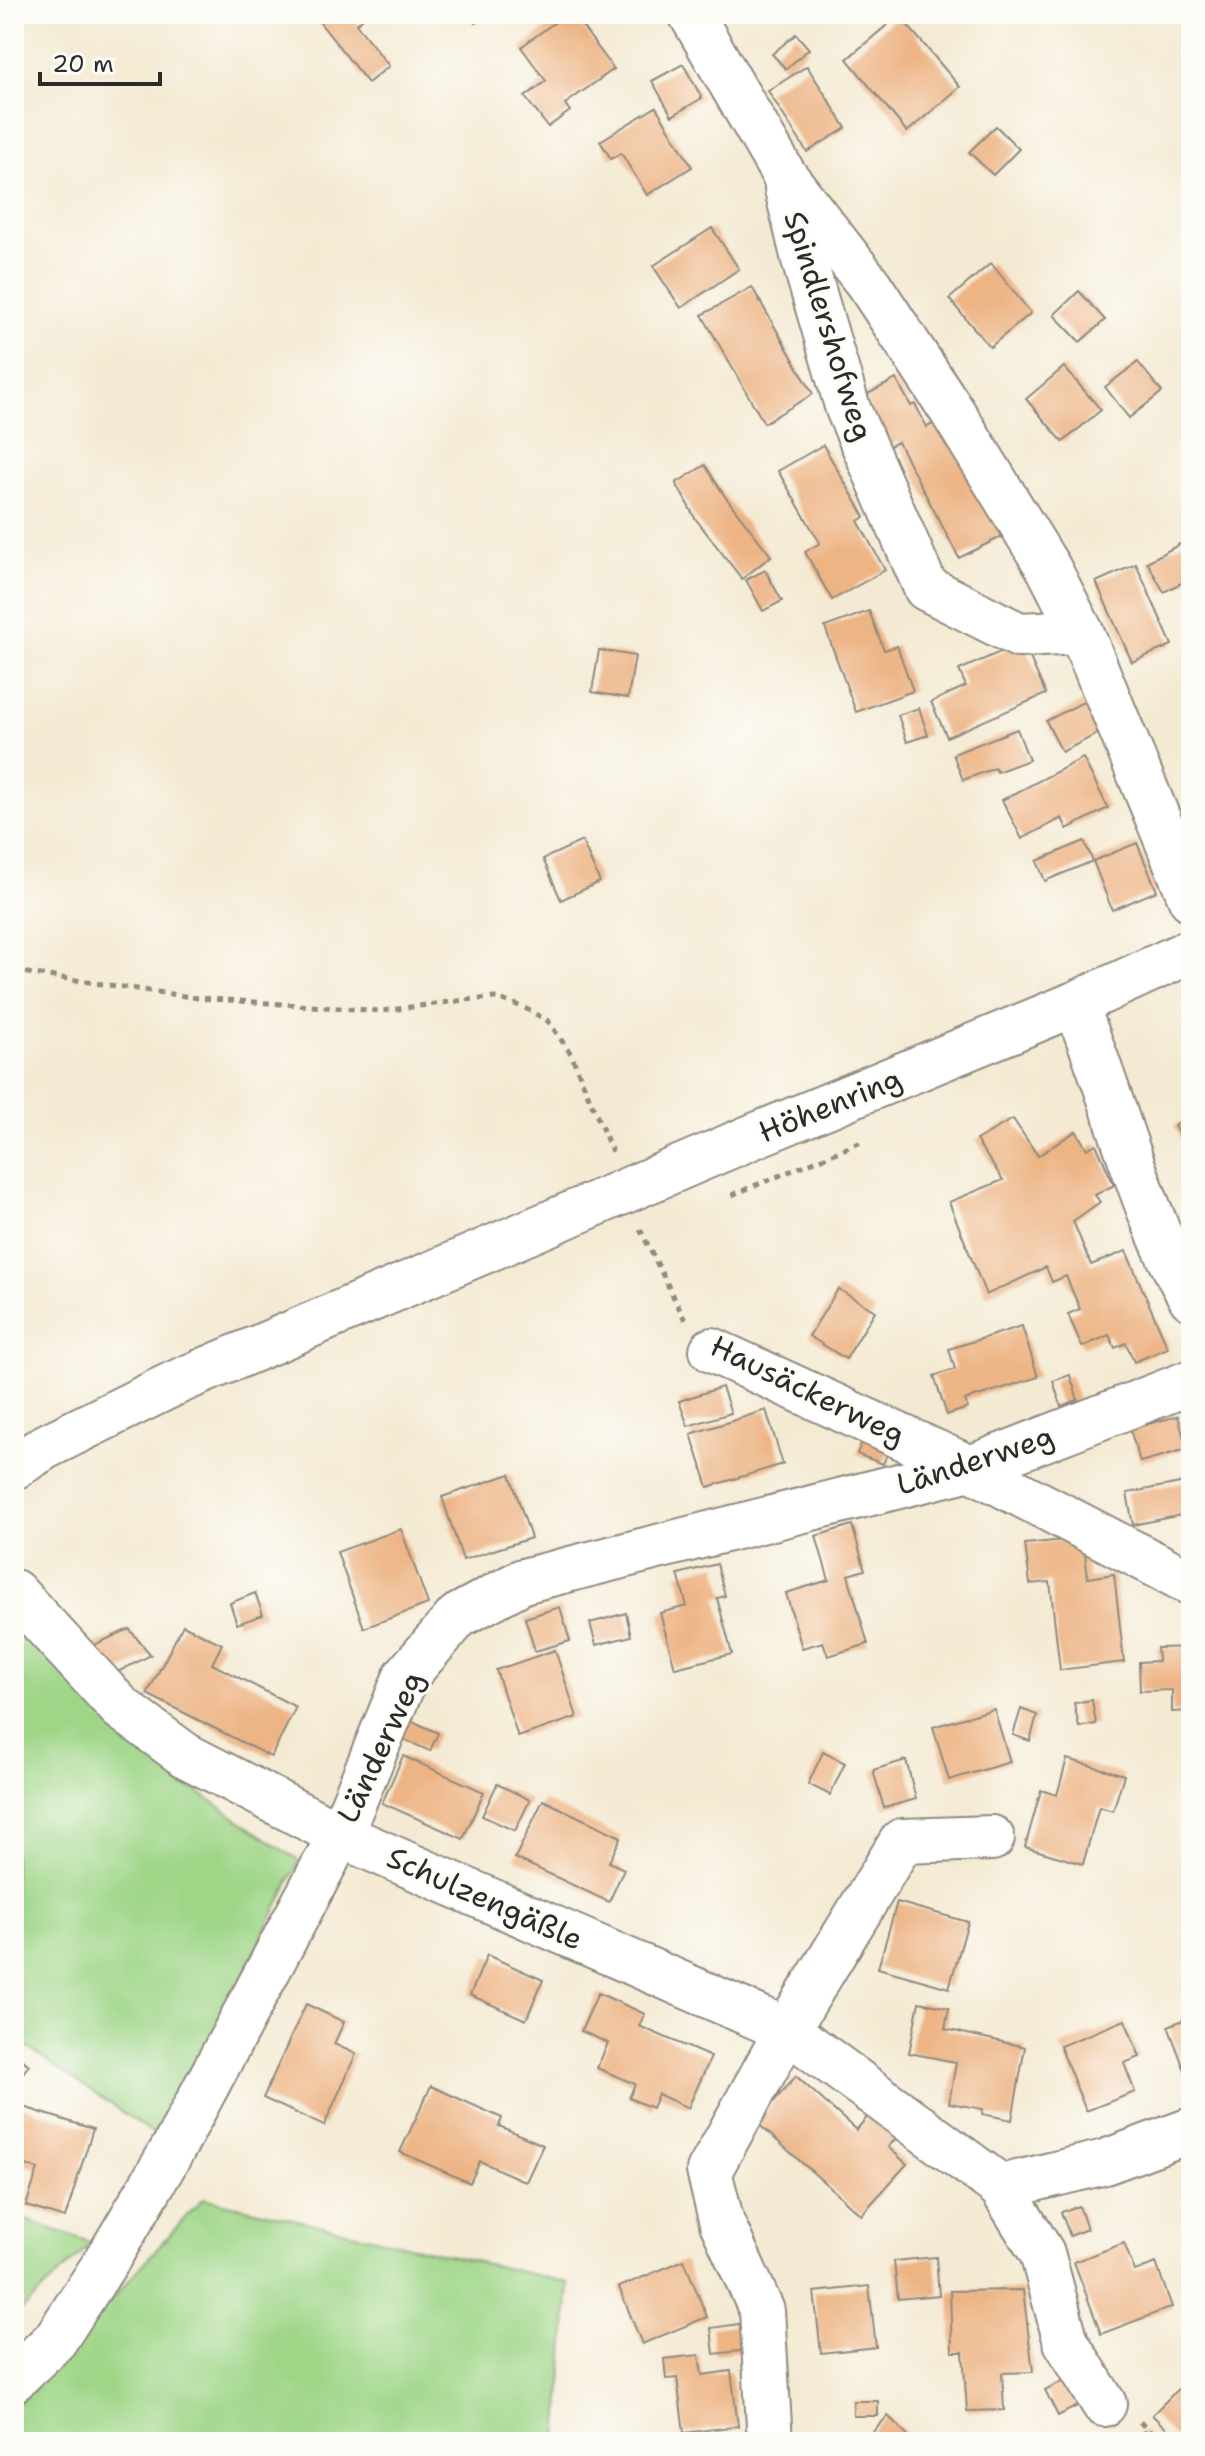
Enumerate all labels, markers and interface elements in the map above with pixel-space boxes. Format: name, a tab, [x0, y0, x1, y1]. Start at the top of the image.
scale bar	[40, 36, 160, 86]
text: 20 m	[52, 48, 114, 80]
street label: Spindlershofweg	[775, 206, 883, 446]
street label: Höhenring	[752, 1058, 908, 1152]
street label: Hausäckerweg	[704, 1325, 912, 1455]
street label: Länderweg	[891, 1415, 1059, 1505]
street label: Länderweg	[327, 1665, 433, 1829]
street label: Schulzengäßle	[381, 1837, 589, 1959]

